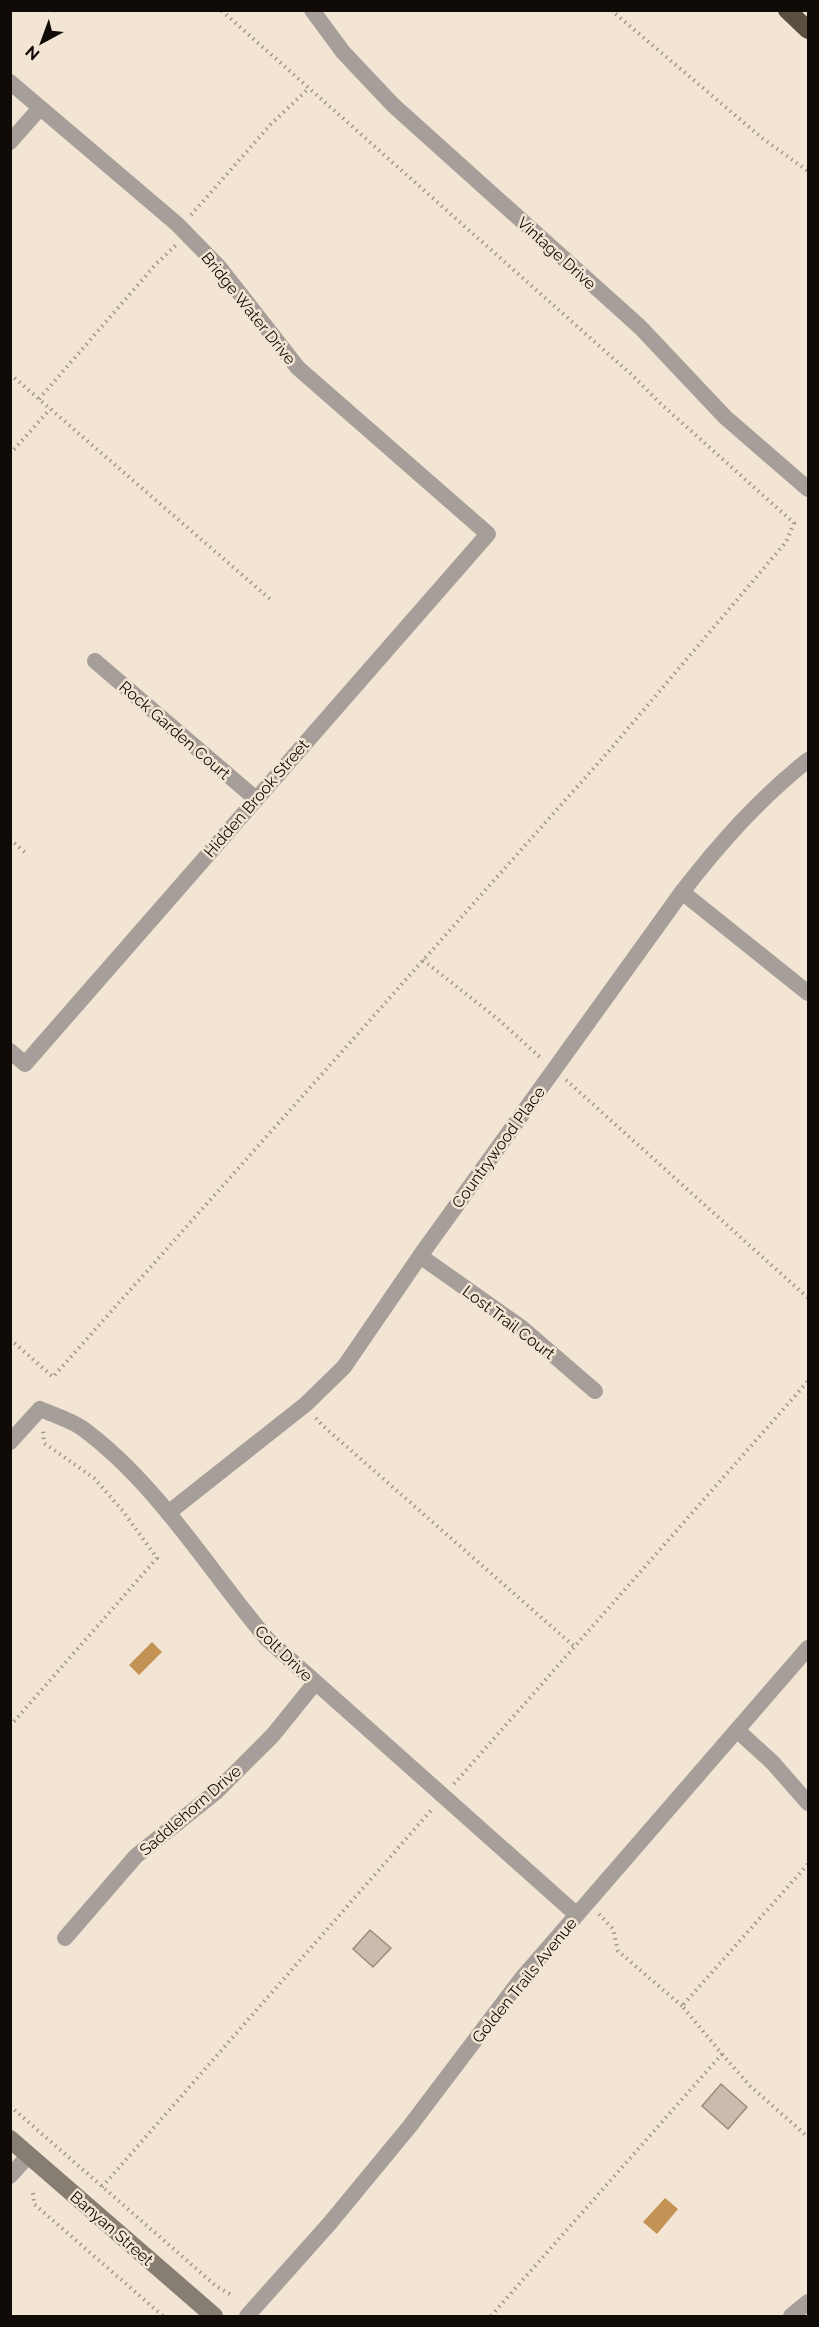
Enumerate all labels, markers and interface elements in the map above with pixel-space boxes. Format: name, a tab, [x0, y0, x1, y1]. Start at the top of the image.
north arrow	[12, 12, 72, 72]
text: N	[22, 42, 43, 64]
street label: Vintage Drive	[513, 213, 600, 294]
street label: Bridge Water Drive	[197, 248, 300, 368]
street label: Rock Garden Court	[115, 677, 234, 784]
street label: Hidden Brook Street	[200, 735, 313, 861]
street label: Countrywood Place	[448, 1083, 549, 1212]
street label: Lost Trail Court	[459, 1282, 559, 1364]
street label: Colt Drive	[251, 1621, 316, 1685]
street label: Saddlehorn Drive	[136, 1761, 245, 1860]
street label: Golden Trails Avenue	[468, 1914, 581, 2047]
street label: Banyan Street	[66, 2187, 157, 2270]

